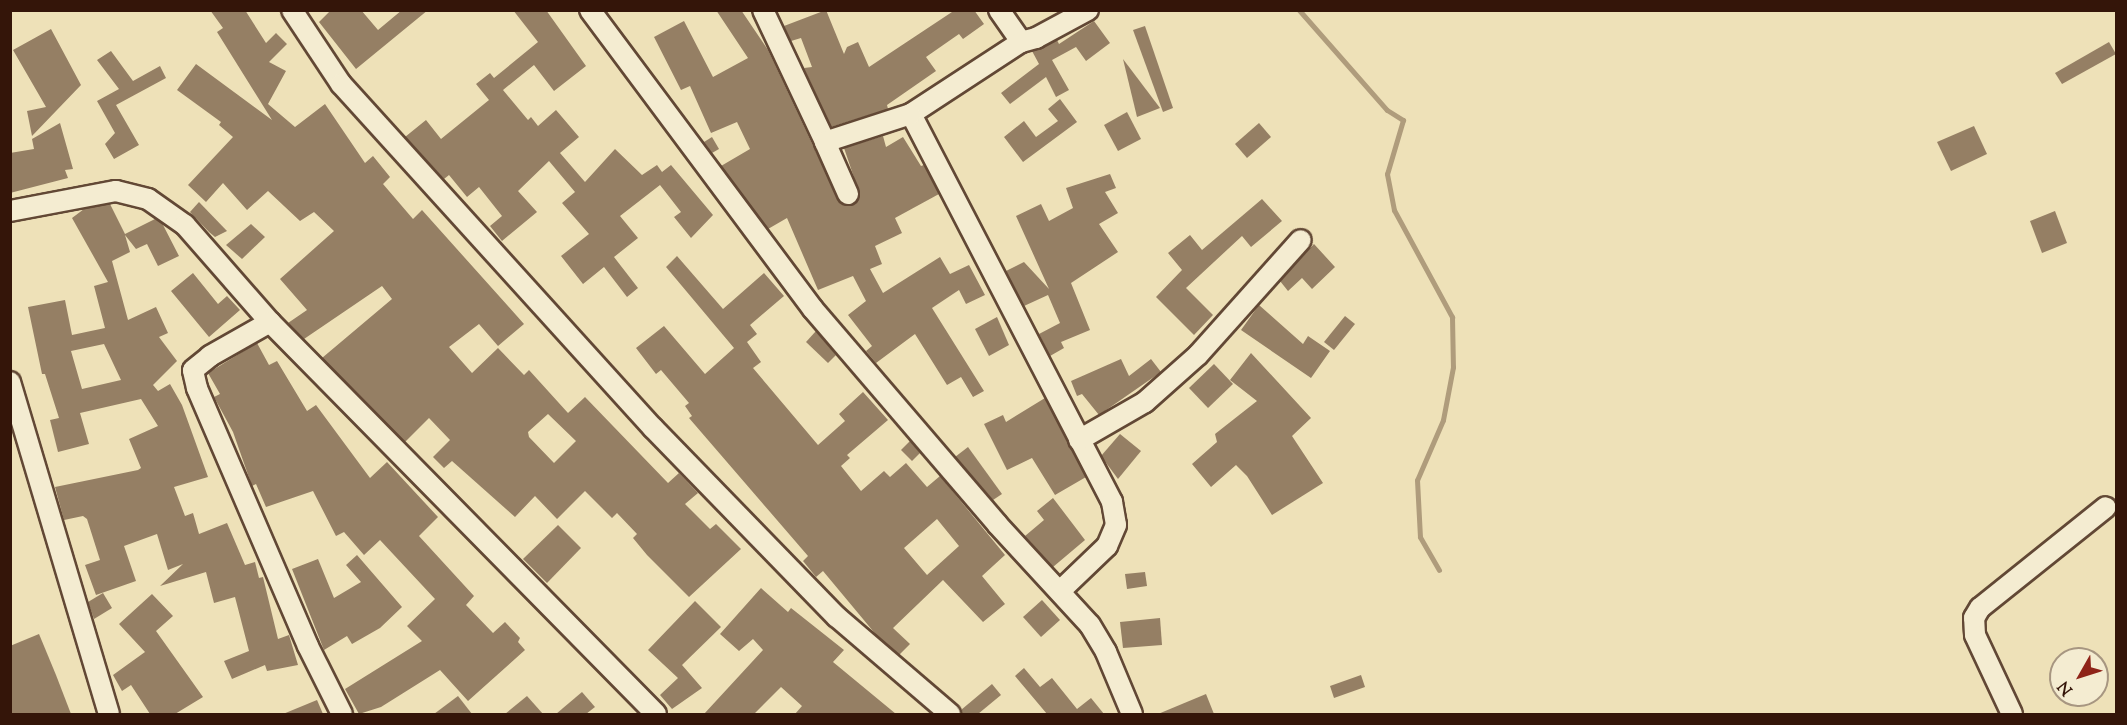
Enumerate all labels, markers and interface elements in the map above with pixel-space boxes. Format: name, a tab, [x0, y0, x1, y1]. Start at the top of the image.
north arrow	[2049, 647, 2109, 707]
text: N	[2053, 675, 2079, 700]

